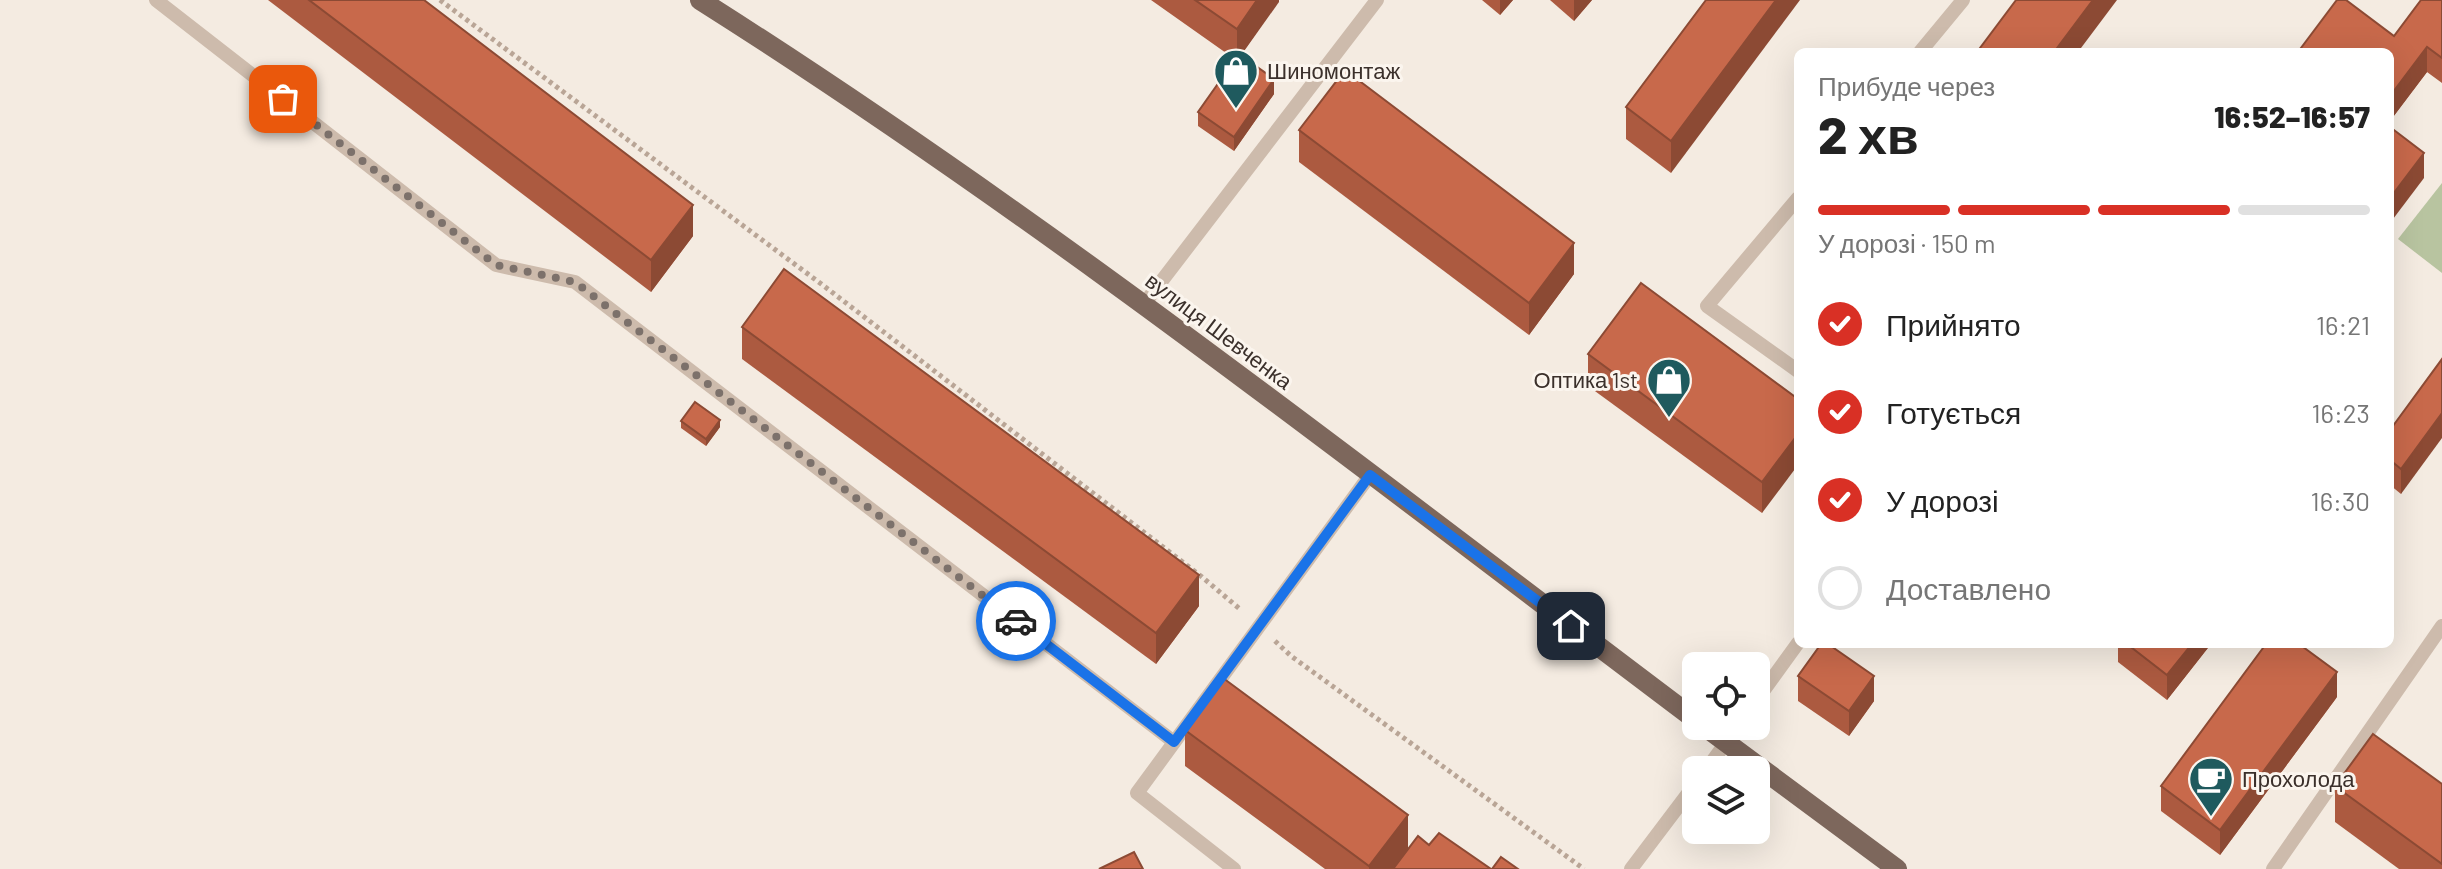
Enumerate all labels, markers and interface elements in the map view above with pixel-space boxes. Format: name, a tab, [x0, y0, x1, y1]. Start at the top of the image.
shop icon: Шиномонтаж	[1212, 47, 1260, 110]
place label: Шиномонтаж	[1267, 57, 1400, 83]
pin	[249, 65, 317, 133]
text: Прибуде через	[1818, 70, 1995, 101]
icon: bag	[261, 77, 305, 121]
text: 16:52–16:57	[2214, 98, 2370, 134]
text: 2 хв	[1818, 102, 1919, 164]
text: У дорозі · 150 m	[1818, 227, 1995, 258]
street label: вулиця Шевченка	[1140, 267, 1299, 395]
icon: check	[1818, 302, 1862, 346]
text: Прийнято	[1886, 306, 2021, 342]
text: 16:21	[2316, 309, 2370, 340]
shop icon: Оптика 1st	[1645, 356, 1693, 419]
place label: Оптика 1st	[1534, 366, 1638, 392]
icon: check	[1818, 390, 1862, 434]
text: Готується	[1886, 394, 2021, 430]
text: 16:23	[2312, 397, 2370, 428]
icon: check	[1818, 478, 1862, 522]
text: У дорозі	[1886, 482, 1999, 518]
text: 16:30	[2311, 485, 2370, 516]
text: Доставлено	[1886, 570, 2051, 606]
courier	[976, 581, 1056, 661]
pin	[1537, 592, 1605, 660]
icon: car	[994, 599, 1038, 643]
icon: home	[1549, 604, 1593, 648]
map controls	[1682, 652, 1770, 844]
button: locate	[1682, 652, 1770, 740]
cafe icon: Прохолода	[2187, 755, 2235, 818]
button: layers	[1682, 756, 1770, 844]
place label: Прохолода	[2242, 765, 2355, 792]

